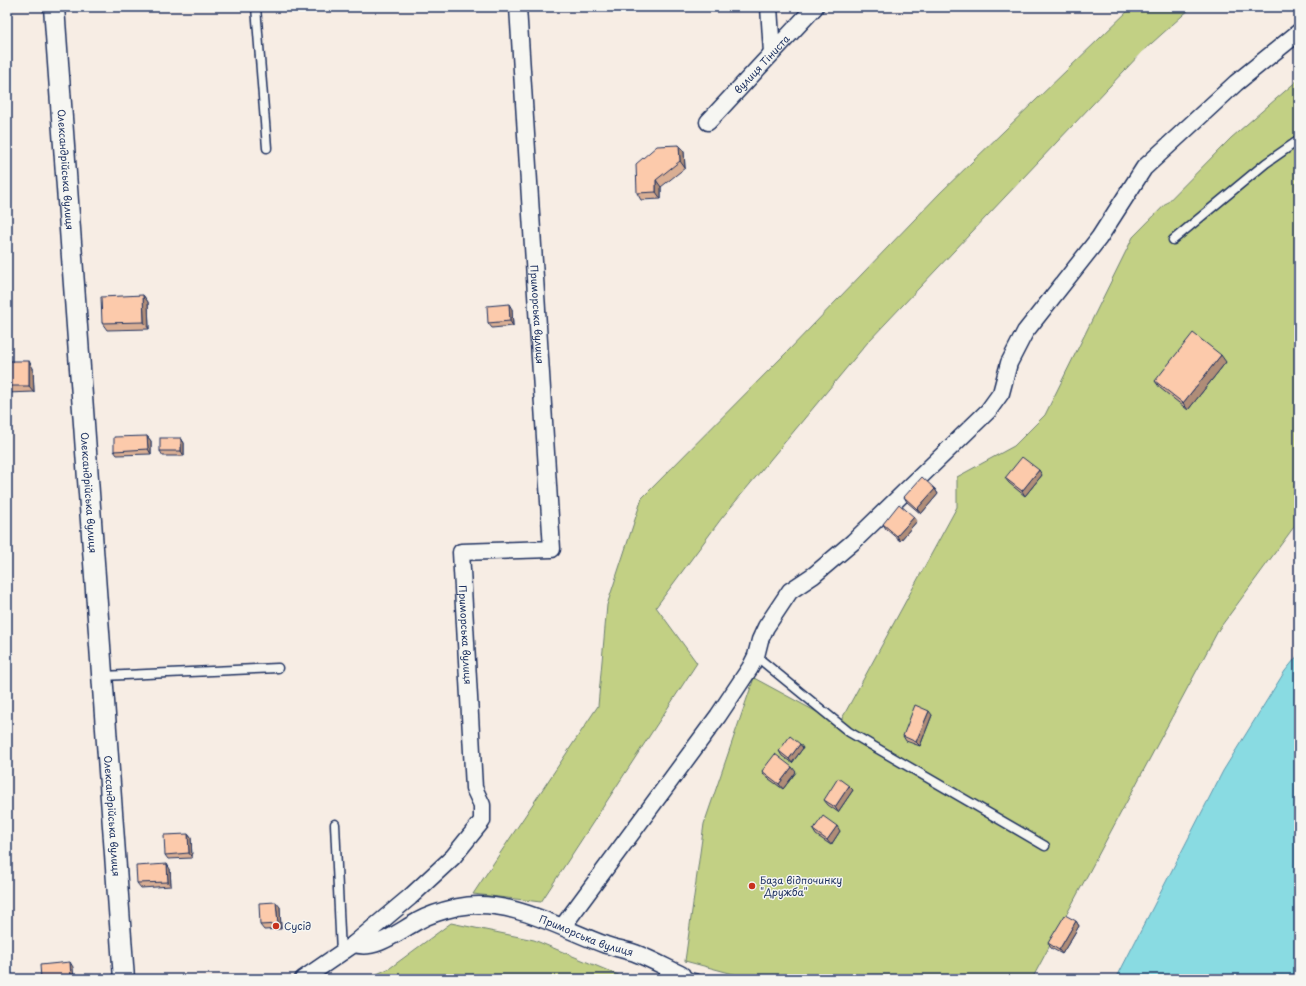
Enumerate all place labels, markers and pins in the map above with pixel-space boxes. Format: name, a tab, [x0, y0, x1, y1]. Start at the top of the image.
place label: База відпочинку "Дружба"	[760, 872, 843, 899]
marker: База відпочинку "Дружба"	[747, 881, 757, 891]
place label: Сусід	[284, 918, 311, 934]
marker: Сусід	[271, 921, 281, 931]

